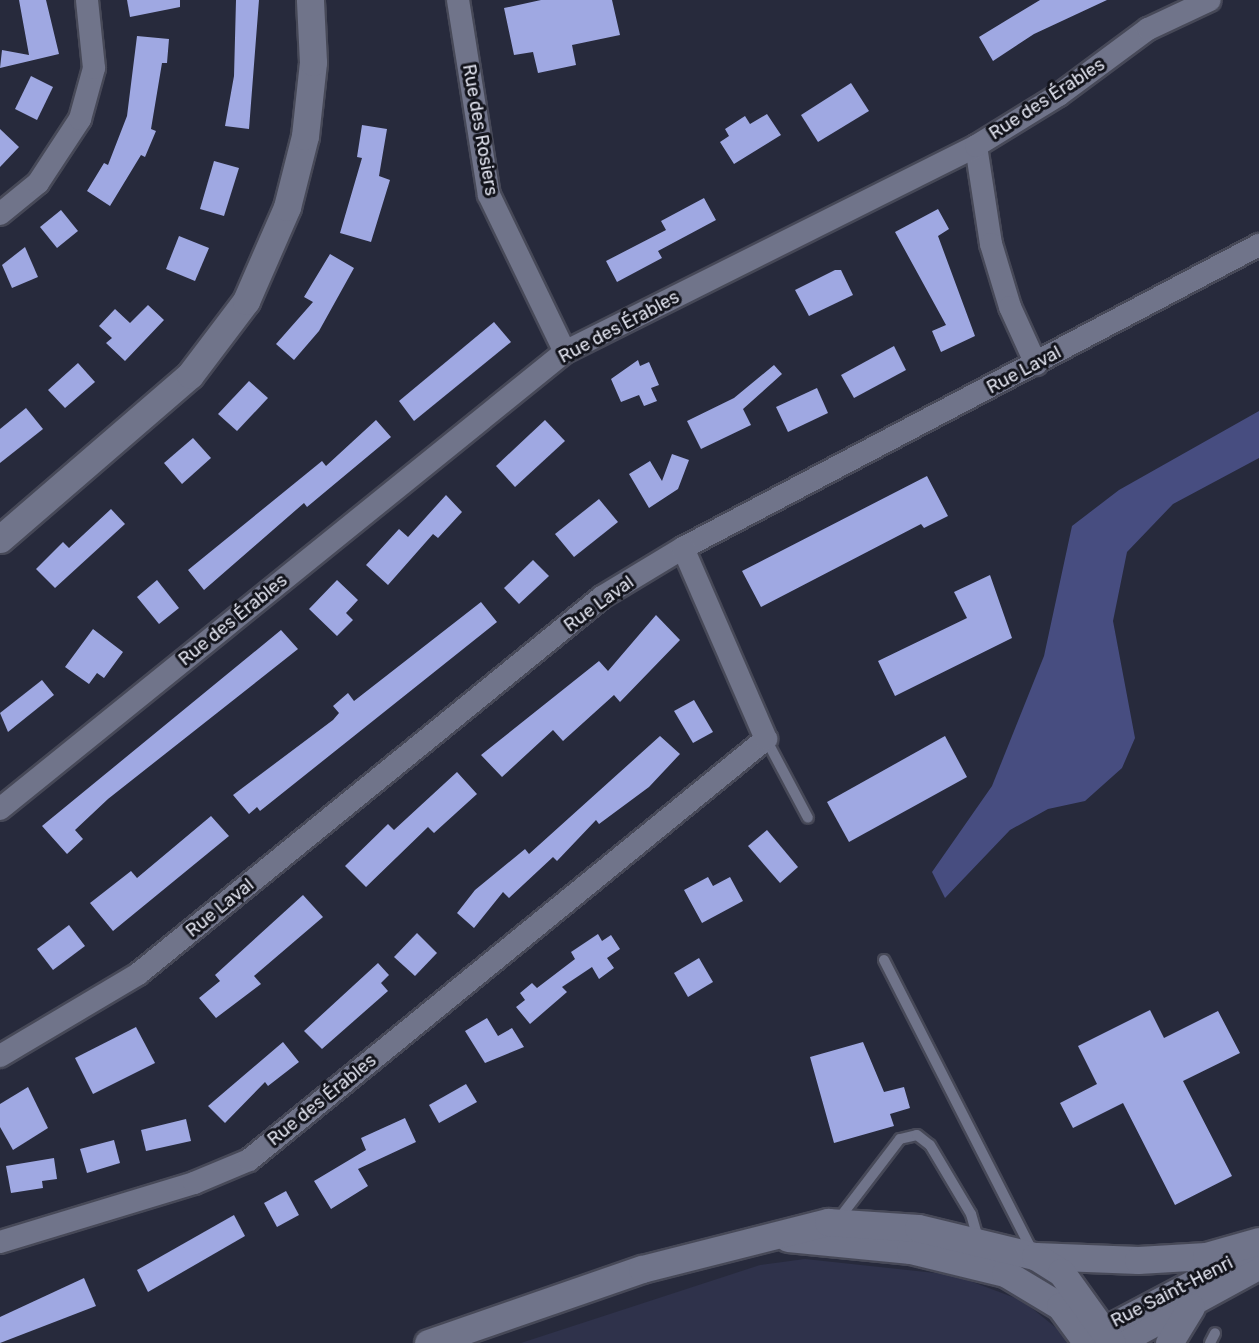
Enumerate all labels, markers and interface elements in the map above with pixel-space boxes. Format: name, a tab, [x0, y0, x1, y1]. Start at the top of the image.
street label: Rue des Érables	[985, 54, 1109, 144]
street label: Rue des Rosiers	[458, 63, 502, 197]
street label: Rue des Érables	[555, 286, 683, 368]
street label: Rue Laval	[983, 341, 1065, 399]
street label: Rue des Érables	[174, 570, 292, 670]
street label: Rue Laval	[560, 571, 638, 637]
street label: Rue Laval	[182, 874, 258, 942]
street label: Rue des Érables	[263, 1050, 381, 1150]
street label: Rue Saint-Henri	[1107, 1252, 1237, 1332]

